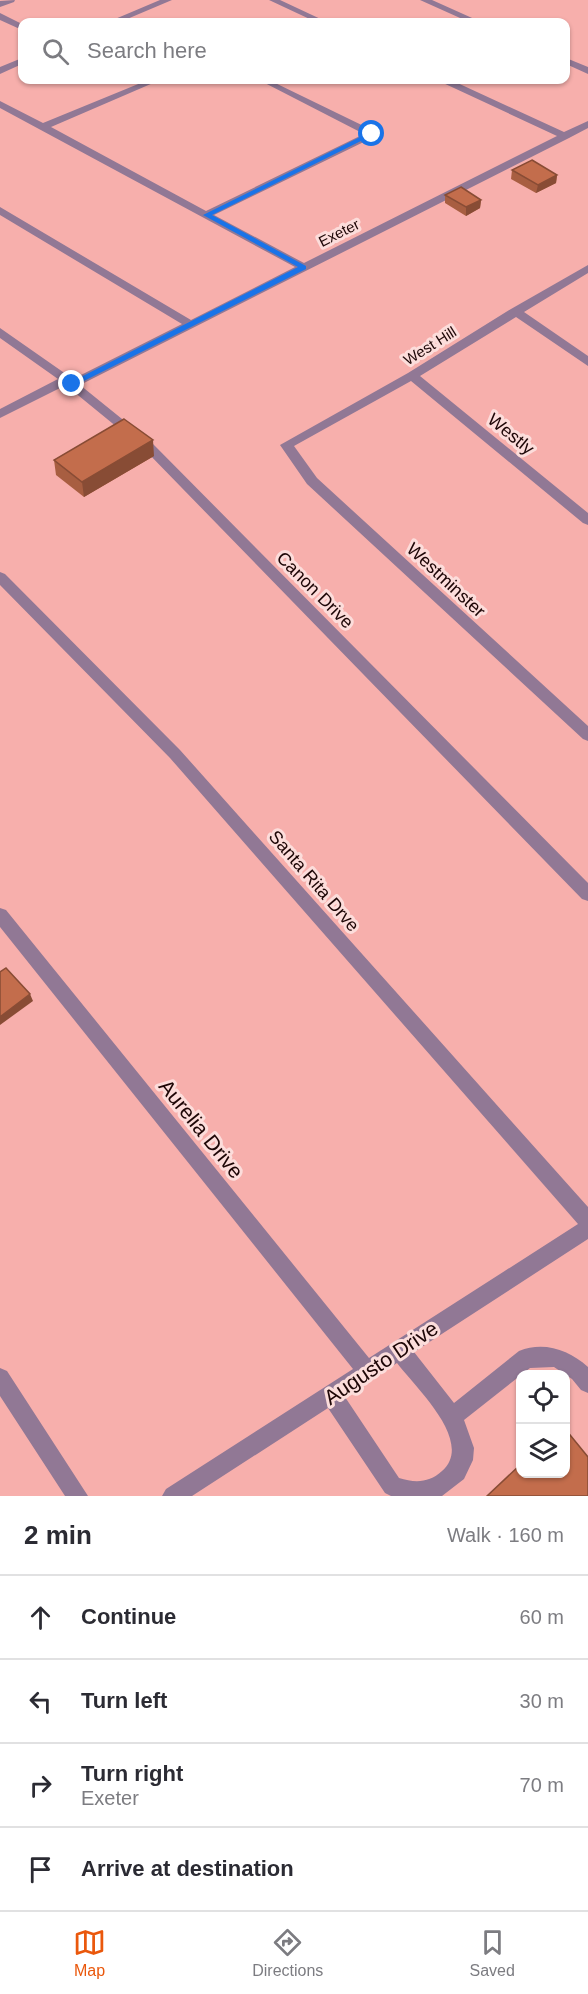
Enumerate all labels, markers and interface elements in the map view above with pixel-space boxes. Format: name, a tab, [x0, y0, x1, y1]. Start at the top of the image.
search box	[18, 18, 570, 84]
icon: search	[39, 35, 72, 68]
text: Search here	[87, 38, 207, 63]
route start	[358, 120, 384, 146]
street label: Exeter	[316, 215, 362, 250]
street label: West Hill	[400, 323, 459, 368]
route end	[58, 370, 84, 396]
street label: Westly	[484, 409, 538, 459]
street label: Westminster	[403, 539, 489, 621]
street label: Canon Drive	[273, 548, 357, 632]
street label: Santa Rita Drve	[265, 826, 363, 936]
street label: Aurelia Drive	[155, 1075, 248, 1183]
street label: Augusto Drive	[320, 1316, 442, 1409]
map controls	[516, 1370, 570, 1478]
button: locate	[516, 1370, 570, 1424]
button: layers	[516, 1424, 570, 1478]
text: 2 min	[24, 1520, 92, 1550]
text: Walk · 160 m	[447, 1524, 564, 1546]
icon: ahead	[24, 1601, 57, 1634]
text: Continue	[81, 1604, 176, 1629]
text: 60 m	[520, 1606, 564, 1628]
icon: left	[24, 1685, 57, 1718]
text: Turn left	[81, 1688, 167, 1713]
text: 30 m	[520, 1690, 564, 1712]
text: Turn right	[81, 1761, 183, 1786]
icon: right	[24, 1769, 57, 1802]
text: 70 m	[520, 1774, 564, 1796]
text: Exeter	[81, 1787, 139, 1809]
icon: arrive	[24, 1853, 57, 1886]
text: Arrive at destination	[81, 1856, 294, 1881]
tab: Map	[73, 1926, 106, 1980]
tab: Directions	[252, 1926, 323, 1980]
tab: Saved	[470, 1926, 515, 1980]

